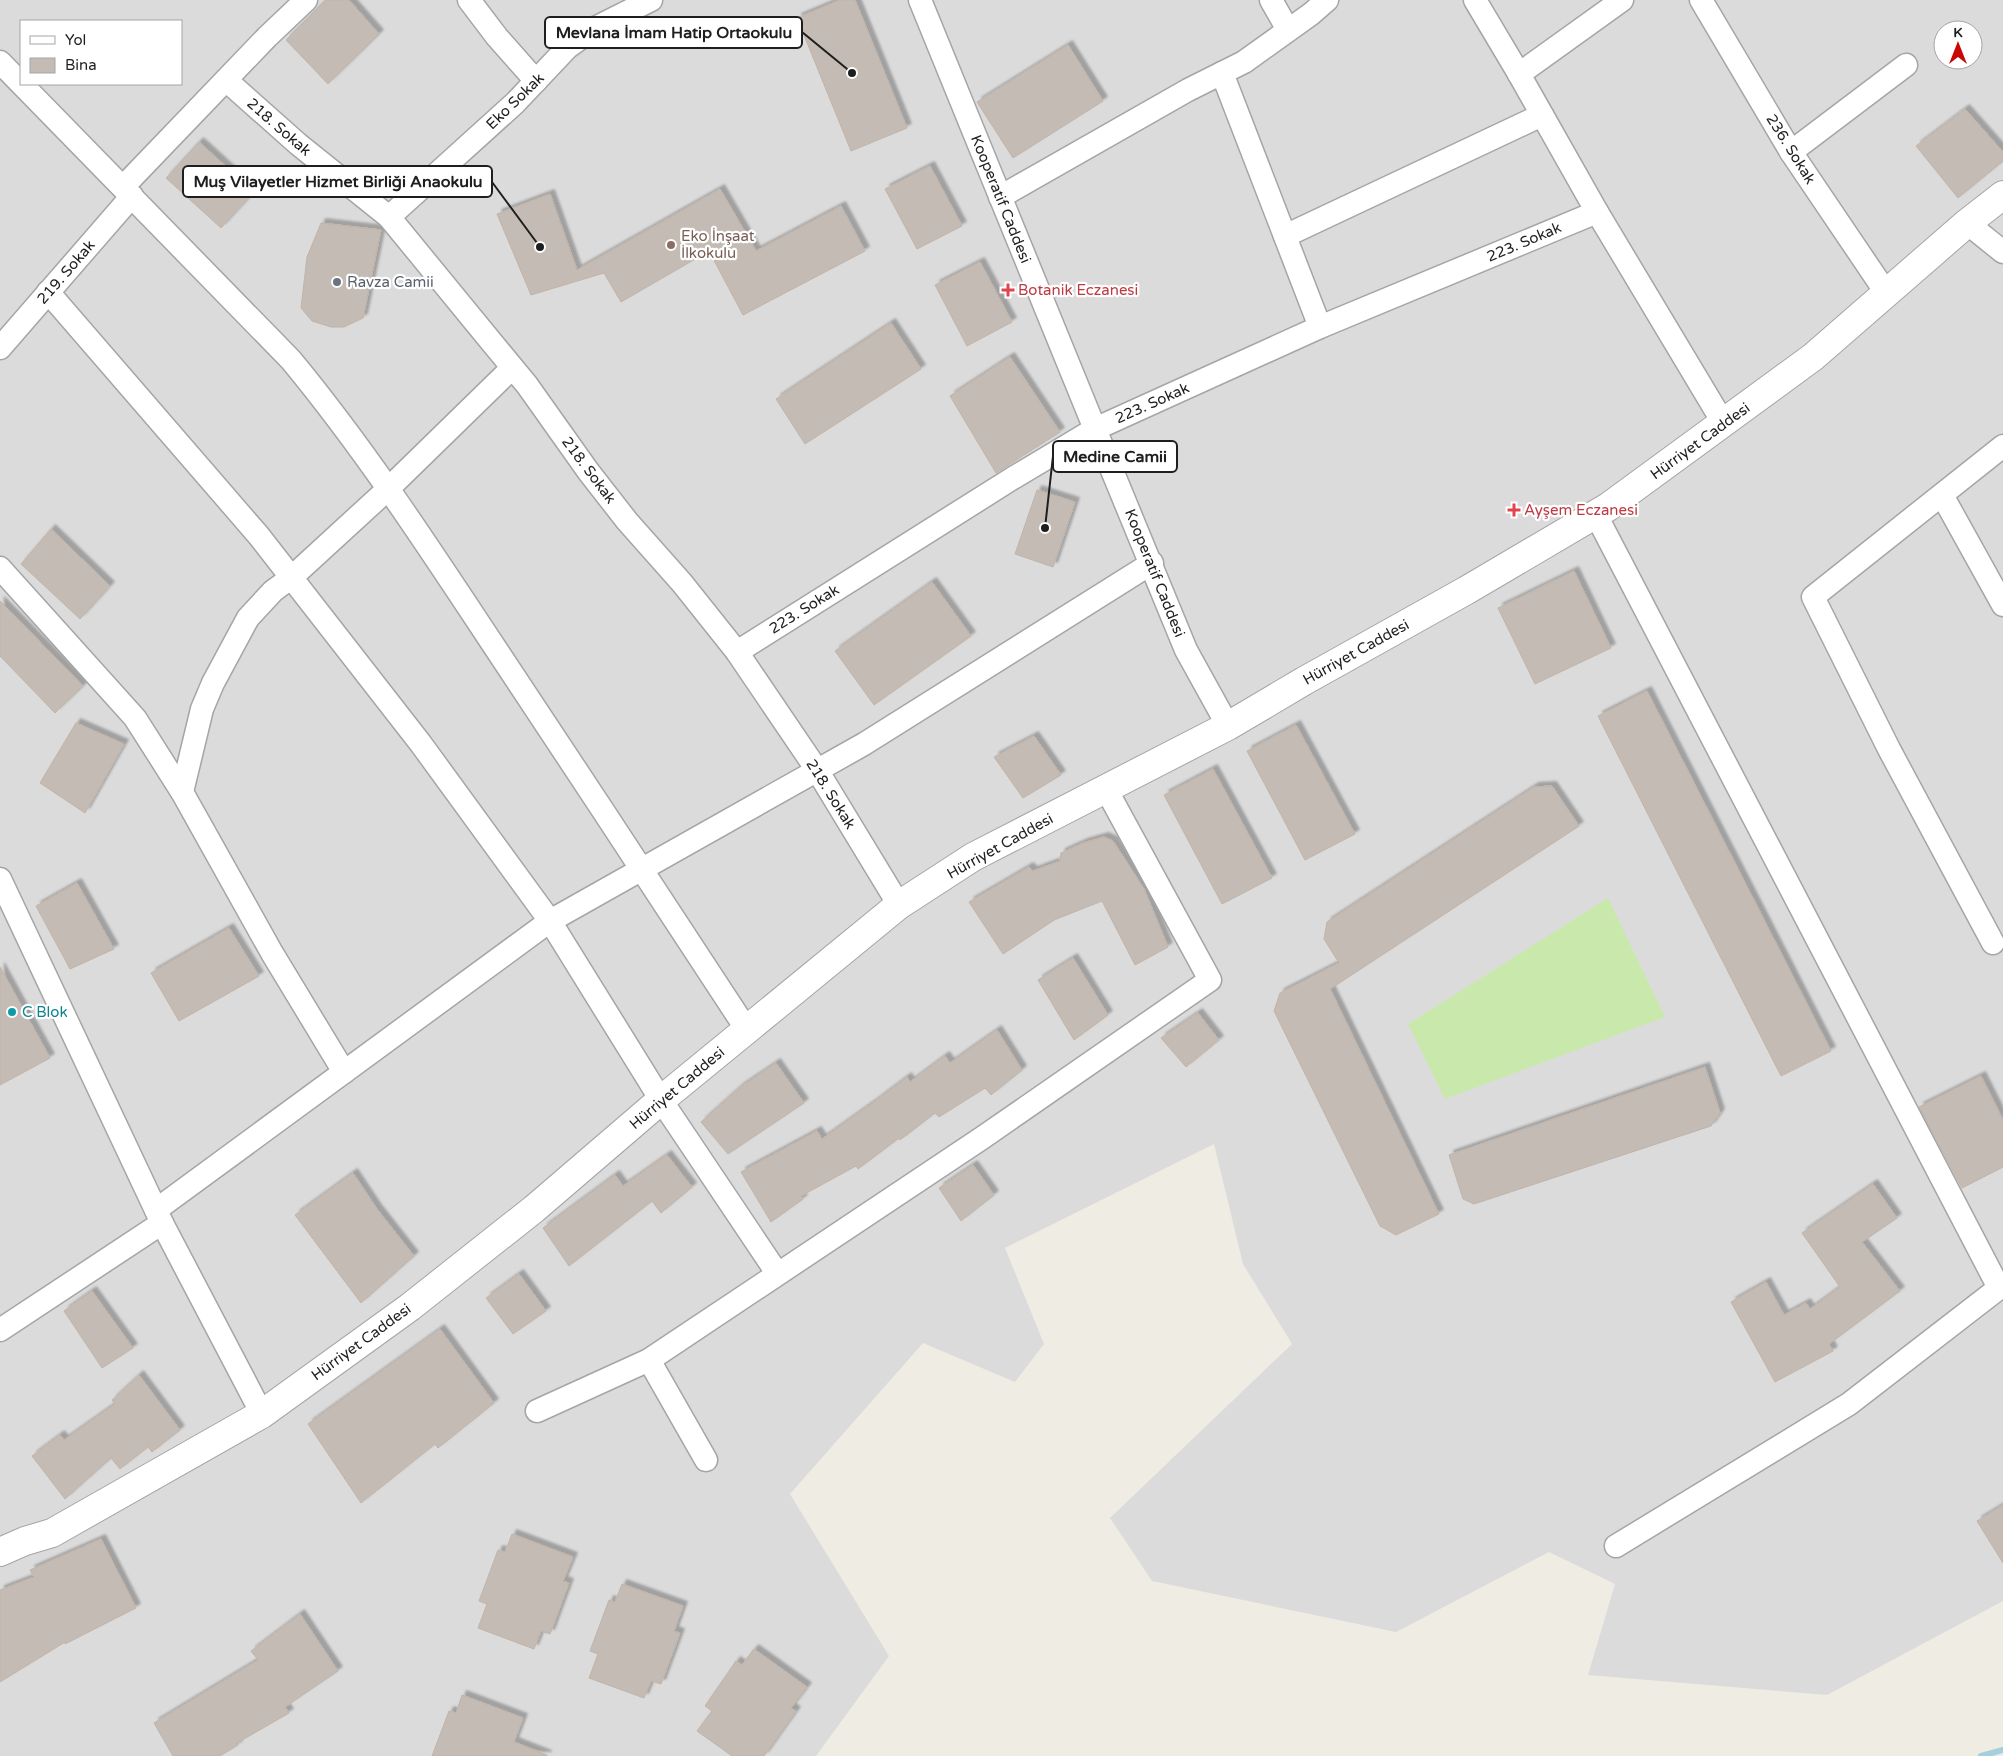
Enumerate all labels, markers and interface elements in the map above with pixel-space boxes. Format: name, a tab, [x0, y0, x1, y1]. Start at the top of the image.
callout: Mevlana İmam Hatip Ortaokulu	[545, 17, 802, 48]
legend	[20, 20, 182, 85]
north arrow	[1933, 20, 1983, 70]
text: Mevlana İmam Hatip Ortaokulu	[556, 23, 792, 43]
text: K	[1953, 24, 1963, 41]
text: Yol	[65, 31, 86, 49]
text: Bina	[65, 56, 97, 74]
street label: Eko Sokak	[482, 69, 548, 133]
street label: 218. Sokak	[243, 94, 315, 160]
street label: 236. Sokak	[1762, 111, 1820, 187]
street label: Kooperatif Caddesi	[967, 132, 1035, 266]
callout: Muş Vilayetler Hizmet Birliği Anaokulu	[183, 166, 492, 197]
text: Muş Vilayetler Hizmet Birliği Anaokulu	[193, 172, 483, 192]
street label: 223. Sokak	[1484, 218, 1564, 266]
place label: Eko İnşaat İlkokulu	[681, 227, 755, 262]
street label: 219. Sokak	[33, 236, 99, 308]
marker: Eko İnşaat İlkokulu	[665, 239, 677, 251]
place label: Ravza Camii	[347, 273, 434, 291]
marker: Ravza Camii	[331, 276, 343, 288]
place label: Botanik Eczanesi	[1018, 281, 1138, 299]
marker: Botanik Eczanesi	[1002, 284, 1014, 296]
street label: 223. Sokak	[1112, 379, 1192, 427]
street label: Hürriyet Caddesi	[1647, 399, 1753, 483]
street label: 218. Sokak	[558, 433, 620, 507]
callout: Medine Camii	[1053, 441, 1177, 472]
text: Medine Camii	[1063, 447, 1167, 467]
place label: Ayşem Eczanesi	[1524, 501, 1638, 519]
marker: Ayşem Eczanesi	[1508, 504, 1520, 516]
street label: Kooperatif Caddesi	[1121, 506, 1189, 640]
street label: 223. Sokak	[766, 580, 842, 638]
street label: Hürriyet Caddesi	[1300, 615, 1412, 689]
street label: 218. Sokak	[802, 756, 860, 832]
street label: Hürriyet Caddesi	[944, 809, 1056, 883]
place label: C Blok	[22, 1003, 68, 1021]
marker: C Blok	[6, 1006, 18, 1018]
street label: Hürriyet Caddesi	[626, 1043, 728, 1133]
street label: Hürriyet Caddesi	[308, 1300, 414, 1384]

